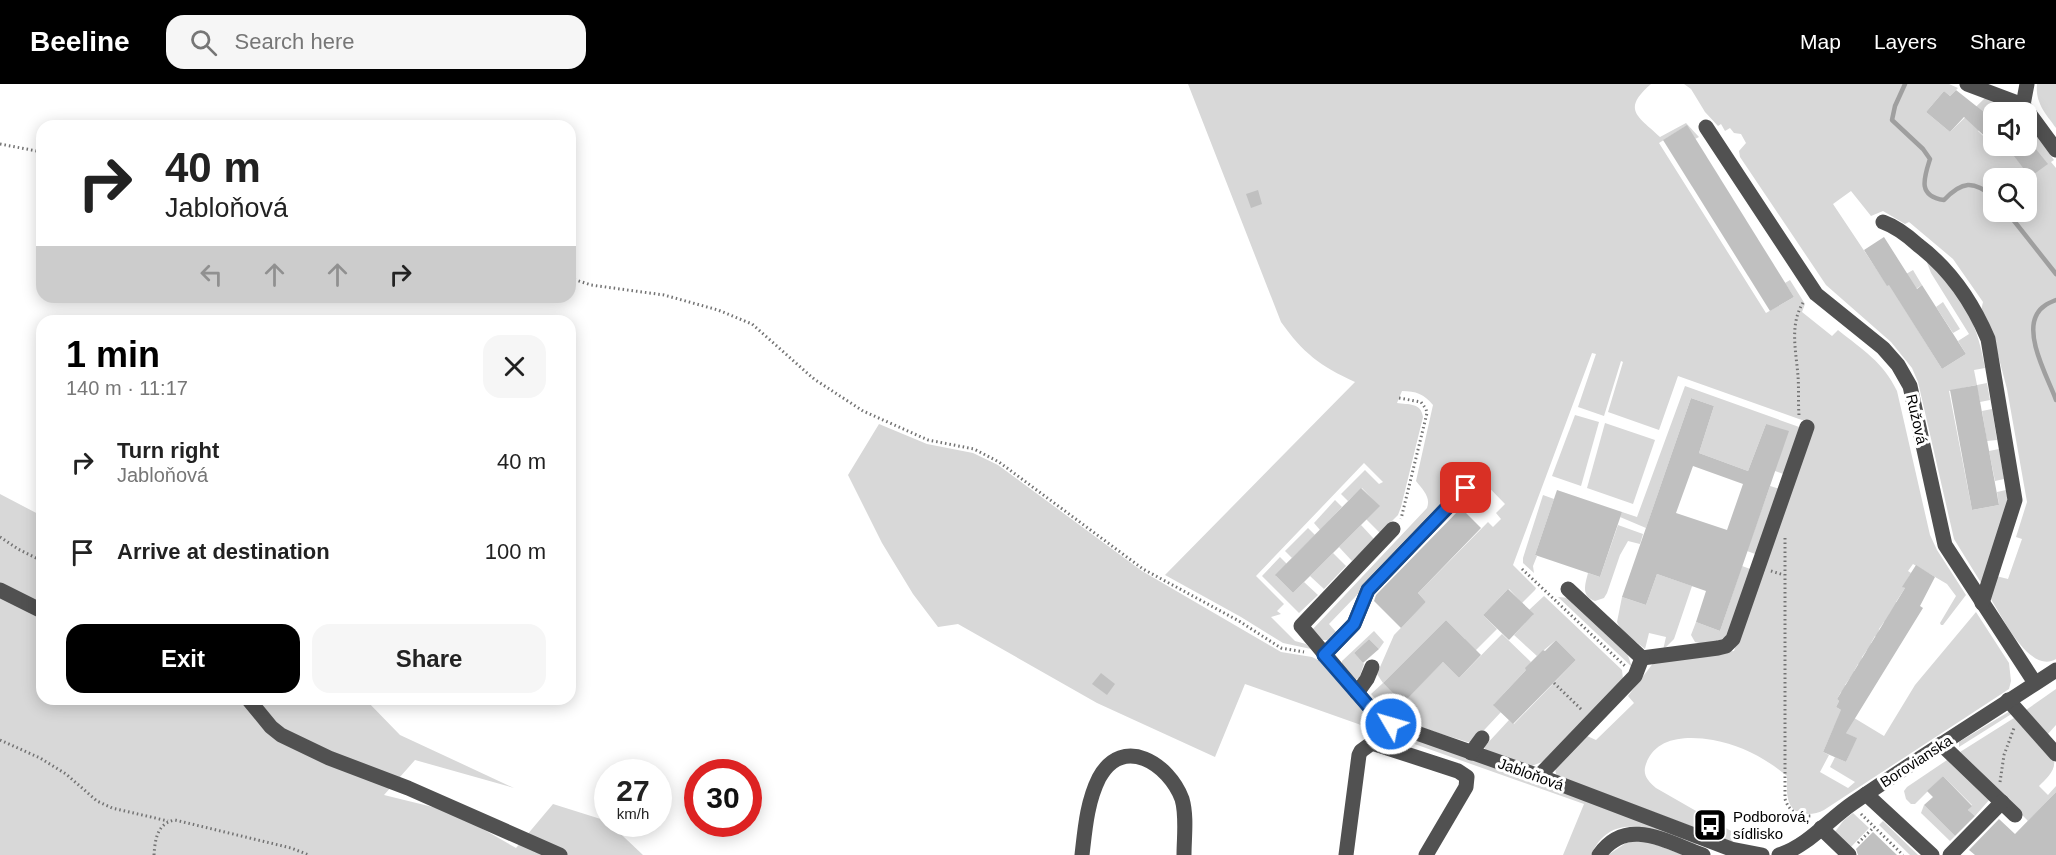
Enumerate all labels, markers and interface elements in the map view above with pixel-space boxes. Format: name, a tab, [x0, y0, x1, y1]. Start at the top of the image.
search box	[166, 15, 586, 69]
text: Beeline	[30, 26, 130, 57]
icon: search	[187, 26, 220, 59]
text: Search here	[235, 29, 354, 54]
text: Map	[1800, 30, 1841, 53]
text: Layers	[1874, 30, 1937, 53]
text: Share	[1970, 30, 2026, 53]
map controls	[1983, 102, 2037, 222]
button: sound	[1983, 102, 2037, 156]
icon: right	[66, 144, 144, 222]
text: 40 m	[165, 144, 261, 191]
button: search	[1983, 168, 2037, 222]
text: Jabloňová	[165, 193, 288, 223]
icon: left	[195, 258, 228, 291]
icon: ahead	[258, 258, 291, 291]
icon: ahead	[321, 258, 354, 291]
icon: right	[384, 258, 417, 291]
text: 1 min	[66, 334, 160, 375]
button: close	[483, 335, 546, 398]
text: 140 m · 11:17	[66, 377, 188, 399]
street label: Ružová	[1903, 392, 1931, 446]
text: Turn right	[117, 438, 219, 463]
icon: right	[66, 446, 99, 479]
text: 40 m	[497, 449, 546, 474]
pin	[1440, 462, 1491, 513]
text: Jabloňová	[117, 464, 208, 486]
icon: arrive	[1449, 471, 1482, 504]
icon: arrive	[66, 536, 99, 569]
text: Arrive at destination	[117, 539, 330, 564]
text: 100 m	[485, 539, 546, 564]
button: Exit	[66, 624, 300, 693]
button: Share	[312, 624, 546, 693]
position arrow	[1359, 692, 1423, 756]
street label: Borovianska	[1877, 731, 1956, 791]
street label: Jabloňová	[1496, 754, 1567, 794]
speed limit sign: 30	[684, 759, 762, 837]
text: 27	[616, 774, 650, 807]
text: km/h	[617, 805, 649, 822]
bus stop icon: Podborová, sídlisko	[1692, 807, 1728, 843]
place label: Podborová, sídlisko	[1733, 808, 1810, 842]

